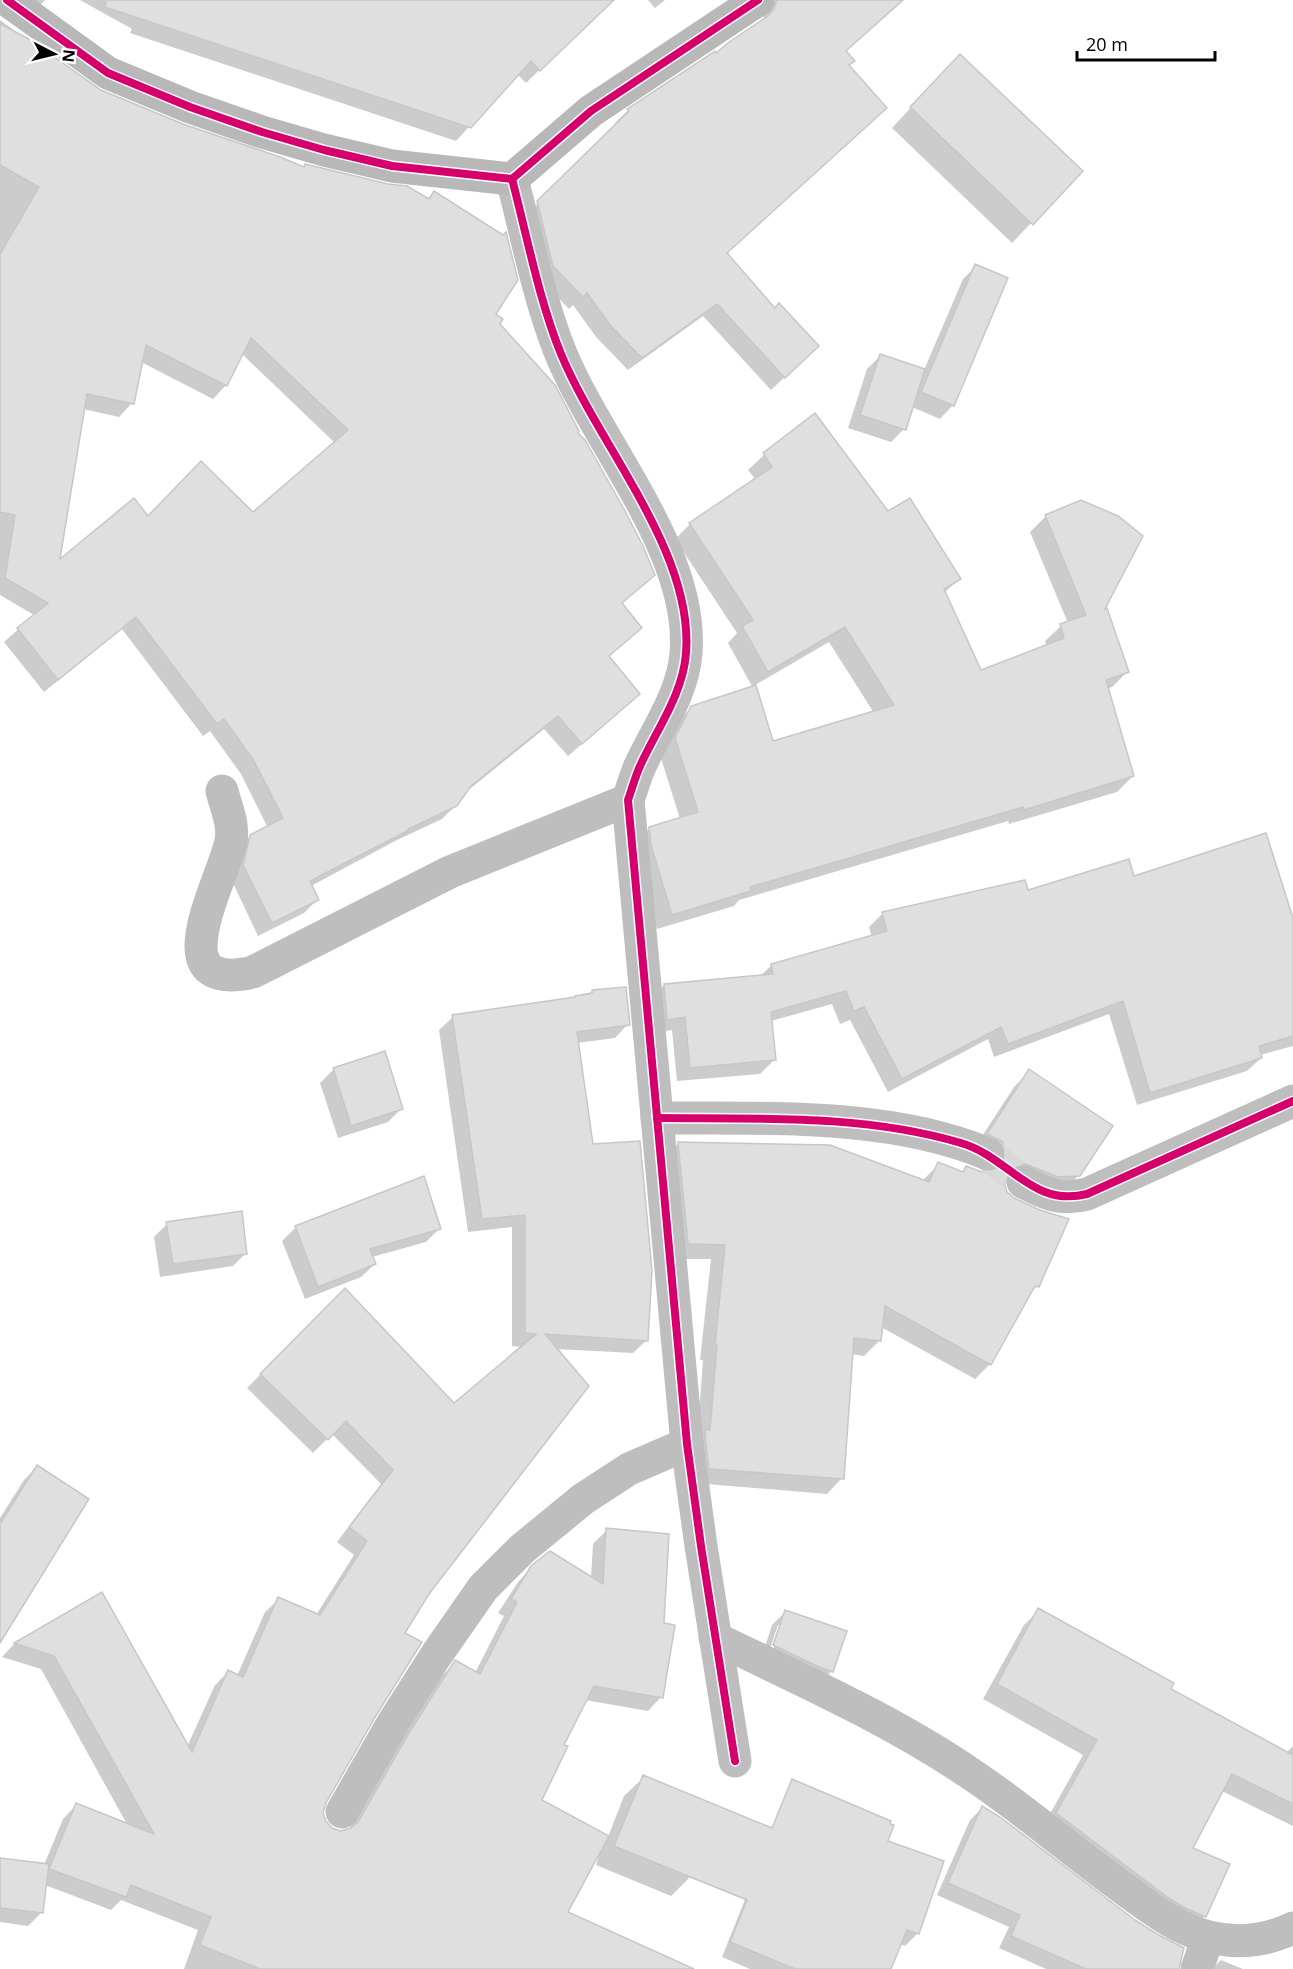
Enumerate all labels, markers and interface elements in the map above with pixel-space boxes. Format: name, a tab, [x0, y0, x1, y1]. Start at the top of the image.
north arrow	[24, 24, 84, 84]
scale bar	[1077, 24, 1215, 62]
text: 20 m	[1086, 32, 1128, 56]
text: N	[57, 48, 81, 64]

